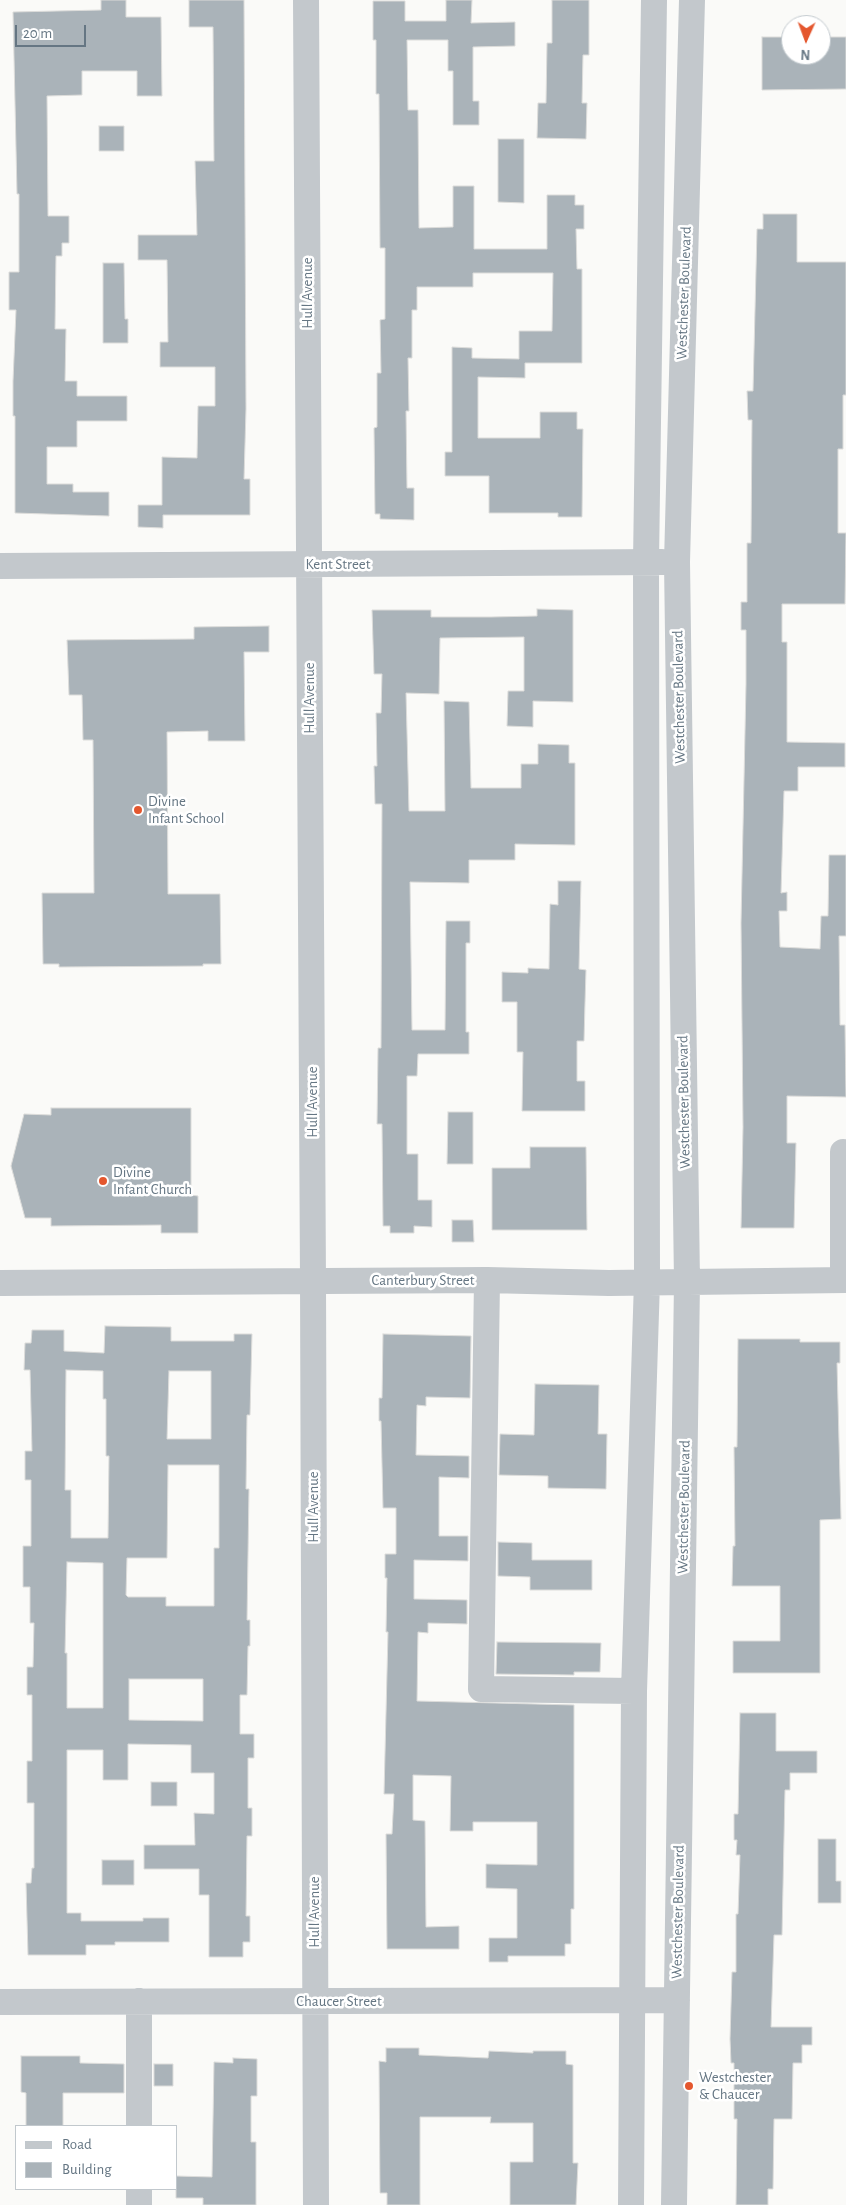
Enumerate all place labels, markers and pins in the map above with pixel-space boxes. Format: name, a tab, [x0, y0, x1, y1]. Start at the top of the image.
place label: Divine Infant School	[148, 792, 224, 827]
marker: Divine Infant School	[132, 804, 144, 816]
place label: Divine Infant Church	[113, 1163, 192, 1198]
marker: Divine Infant Church	[97, 1175, 109, 1187]
place label: Westchester & Chaucer	[699, 2068, 771, 2103]
marker: Westchester & Chaucer	[683, 2080, 695, 2092]

